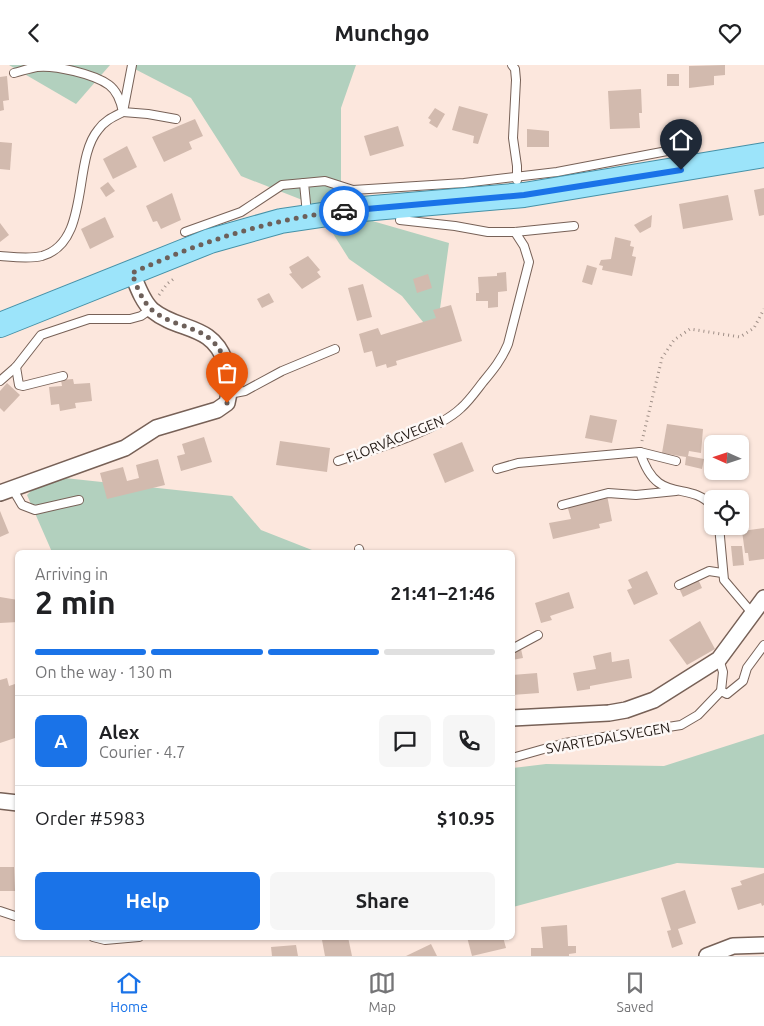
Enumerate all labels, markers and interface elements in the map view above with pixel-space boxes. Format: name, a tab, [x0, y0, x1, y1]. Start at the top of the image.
icon: back	[20, 19, 48, 47]
icon: heart	[716, 19, 744, 47]
text: Munchgo	[334, 20, 430, 45]
pin	[660, 119, 702, 170]
icon: home	[667, 126, 695, 154]
courier	[319, 186, 369, 236]
icon: car	[330, 197, 358, 225]
pin	[206, 352, 248, 403]
icon: bag	[213, 359, 241, 387]
street label: FLORVÅGVEGEN	[344, 412, 446, 466]
north arrow	[704, 435, 749, 480]
map controls	[704, 435, 749, 535]
button: locate	[704, 490, 749, 535]
text: Arriving in	[35, 565, 108, 583]
text: 21:41–21:46	[390, 582, 495, 604]
text: 2 min	[35, 584, 116, 620]
text: On the way · 130 m	[35, 663, 172, 681]
button: chat	[379, 715, 431, 767]
button: phone	[443, 715, 495, 767]
street label: SVARTEDALSVEGEN	[545, 719, 671, 757]
text: Alex	[99, 721, 139, 743]
text: A	[54, 730, 68, 752]
text: Courier · 4.7	[99, 743, 185, 761]
text: Order #5983	[35, 807, 145, 829]
text: $10.95	[437, 807, 495, 829]
button: Help	[35, 872, 260, 930]
button: Share	[270, 872, 495, 930]
tab: Home	[110, 969, 148, 1015]
tab: Map	[368, 969, 396, 1015]
tab: Saved	[617, 969, 654, 1015]

